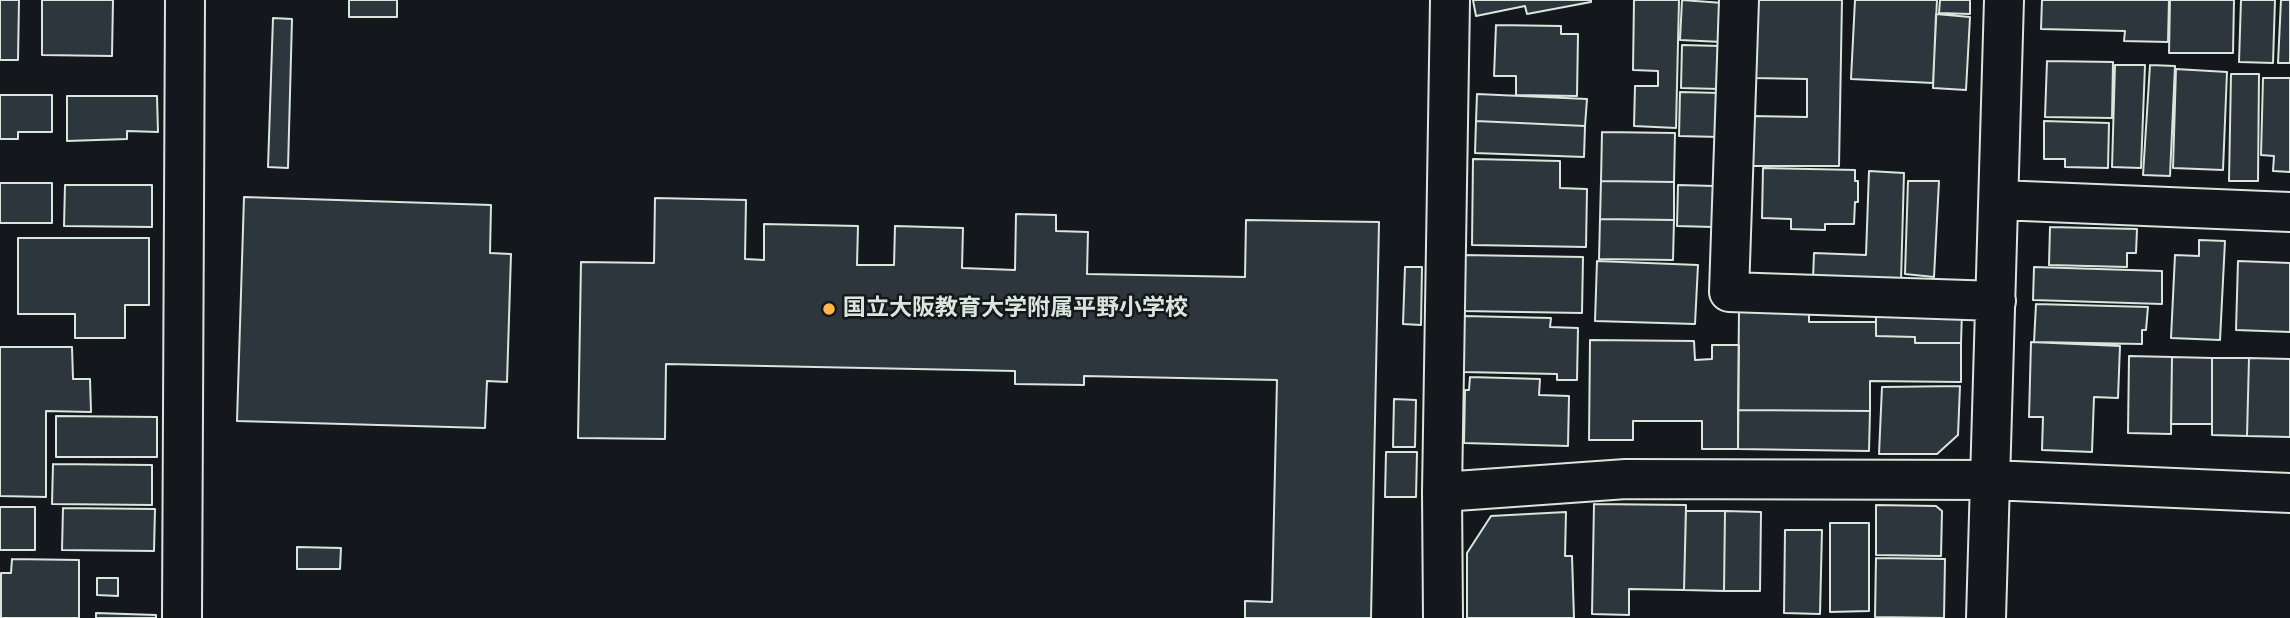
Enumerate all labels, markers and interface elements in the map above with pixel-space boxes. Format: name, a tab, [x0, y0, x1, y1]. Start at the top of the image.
place label: 国立大阪教育大学附属平野小学校	[843, 295, 1188, 323]
marker: 国立大阪教育大学附属平野小学校	[821, 301, 837, 317]

